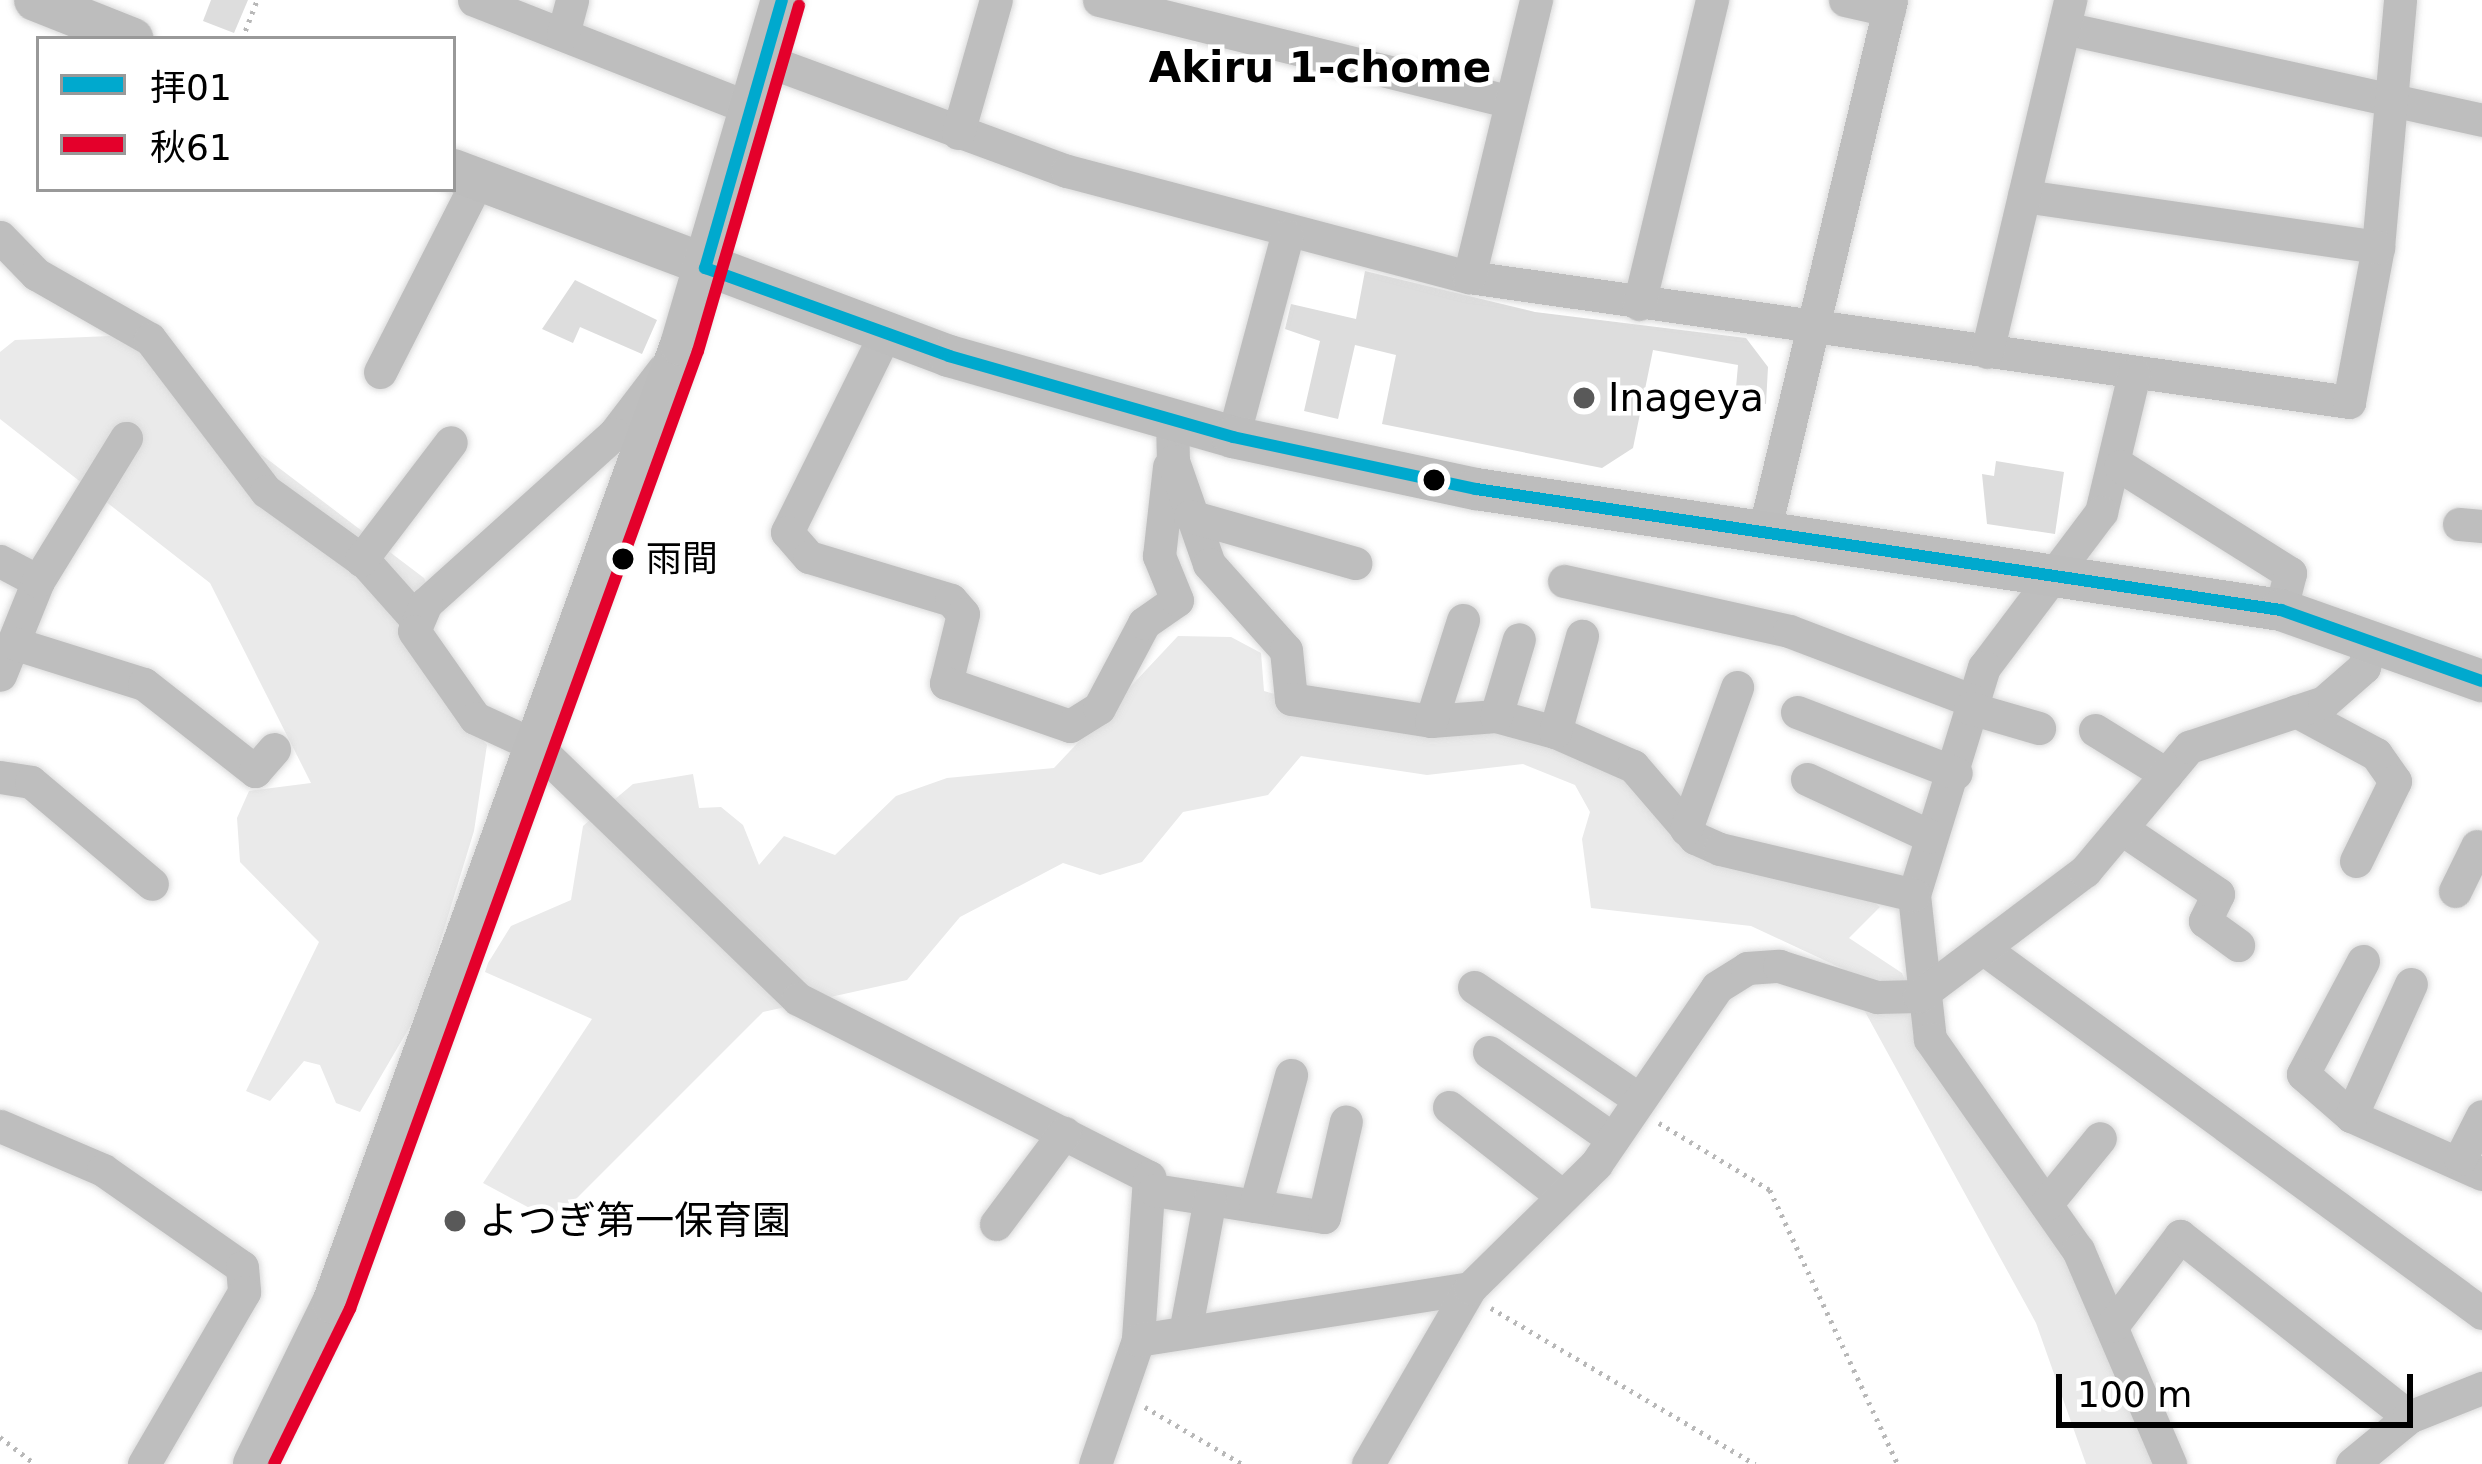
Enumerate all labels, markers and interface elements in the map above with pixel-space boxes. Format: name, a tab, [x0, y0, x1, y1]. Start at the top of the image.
legend	[36, 36, 456, 192]
district label: Akiru 1-chome	[1149, 43, 1491, 93]
text: 拝01	[150, 67, 232, 108]
text: 秋61	[150, 127, 232, 168]
place label: Inageya	[1608, 375, 1764, 421]
marker: Inageya	[1571, 385, 1597, 411]
unlabelled marker	[1423, 469, 1445, 491]
place label: 雨間	[646, 537, 718, 581]
marker: 雨間	[612, 548, 634, 570]
place label: よつぎ第一保育園	[479, 1198, 791, 1244]
marker: よつぎ第一保育園	[442, 1208, 468, 1234]
scale bar	[2062, 1350, 2419, 1424]
text: 100 m	[2077, 1374, 2192, 1415]

